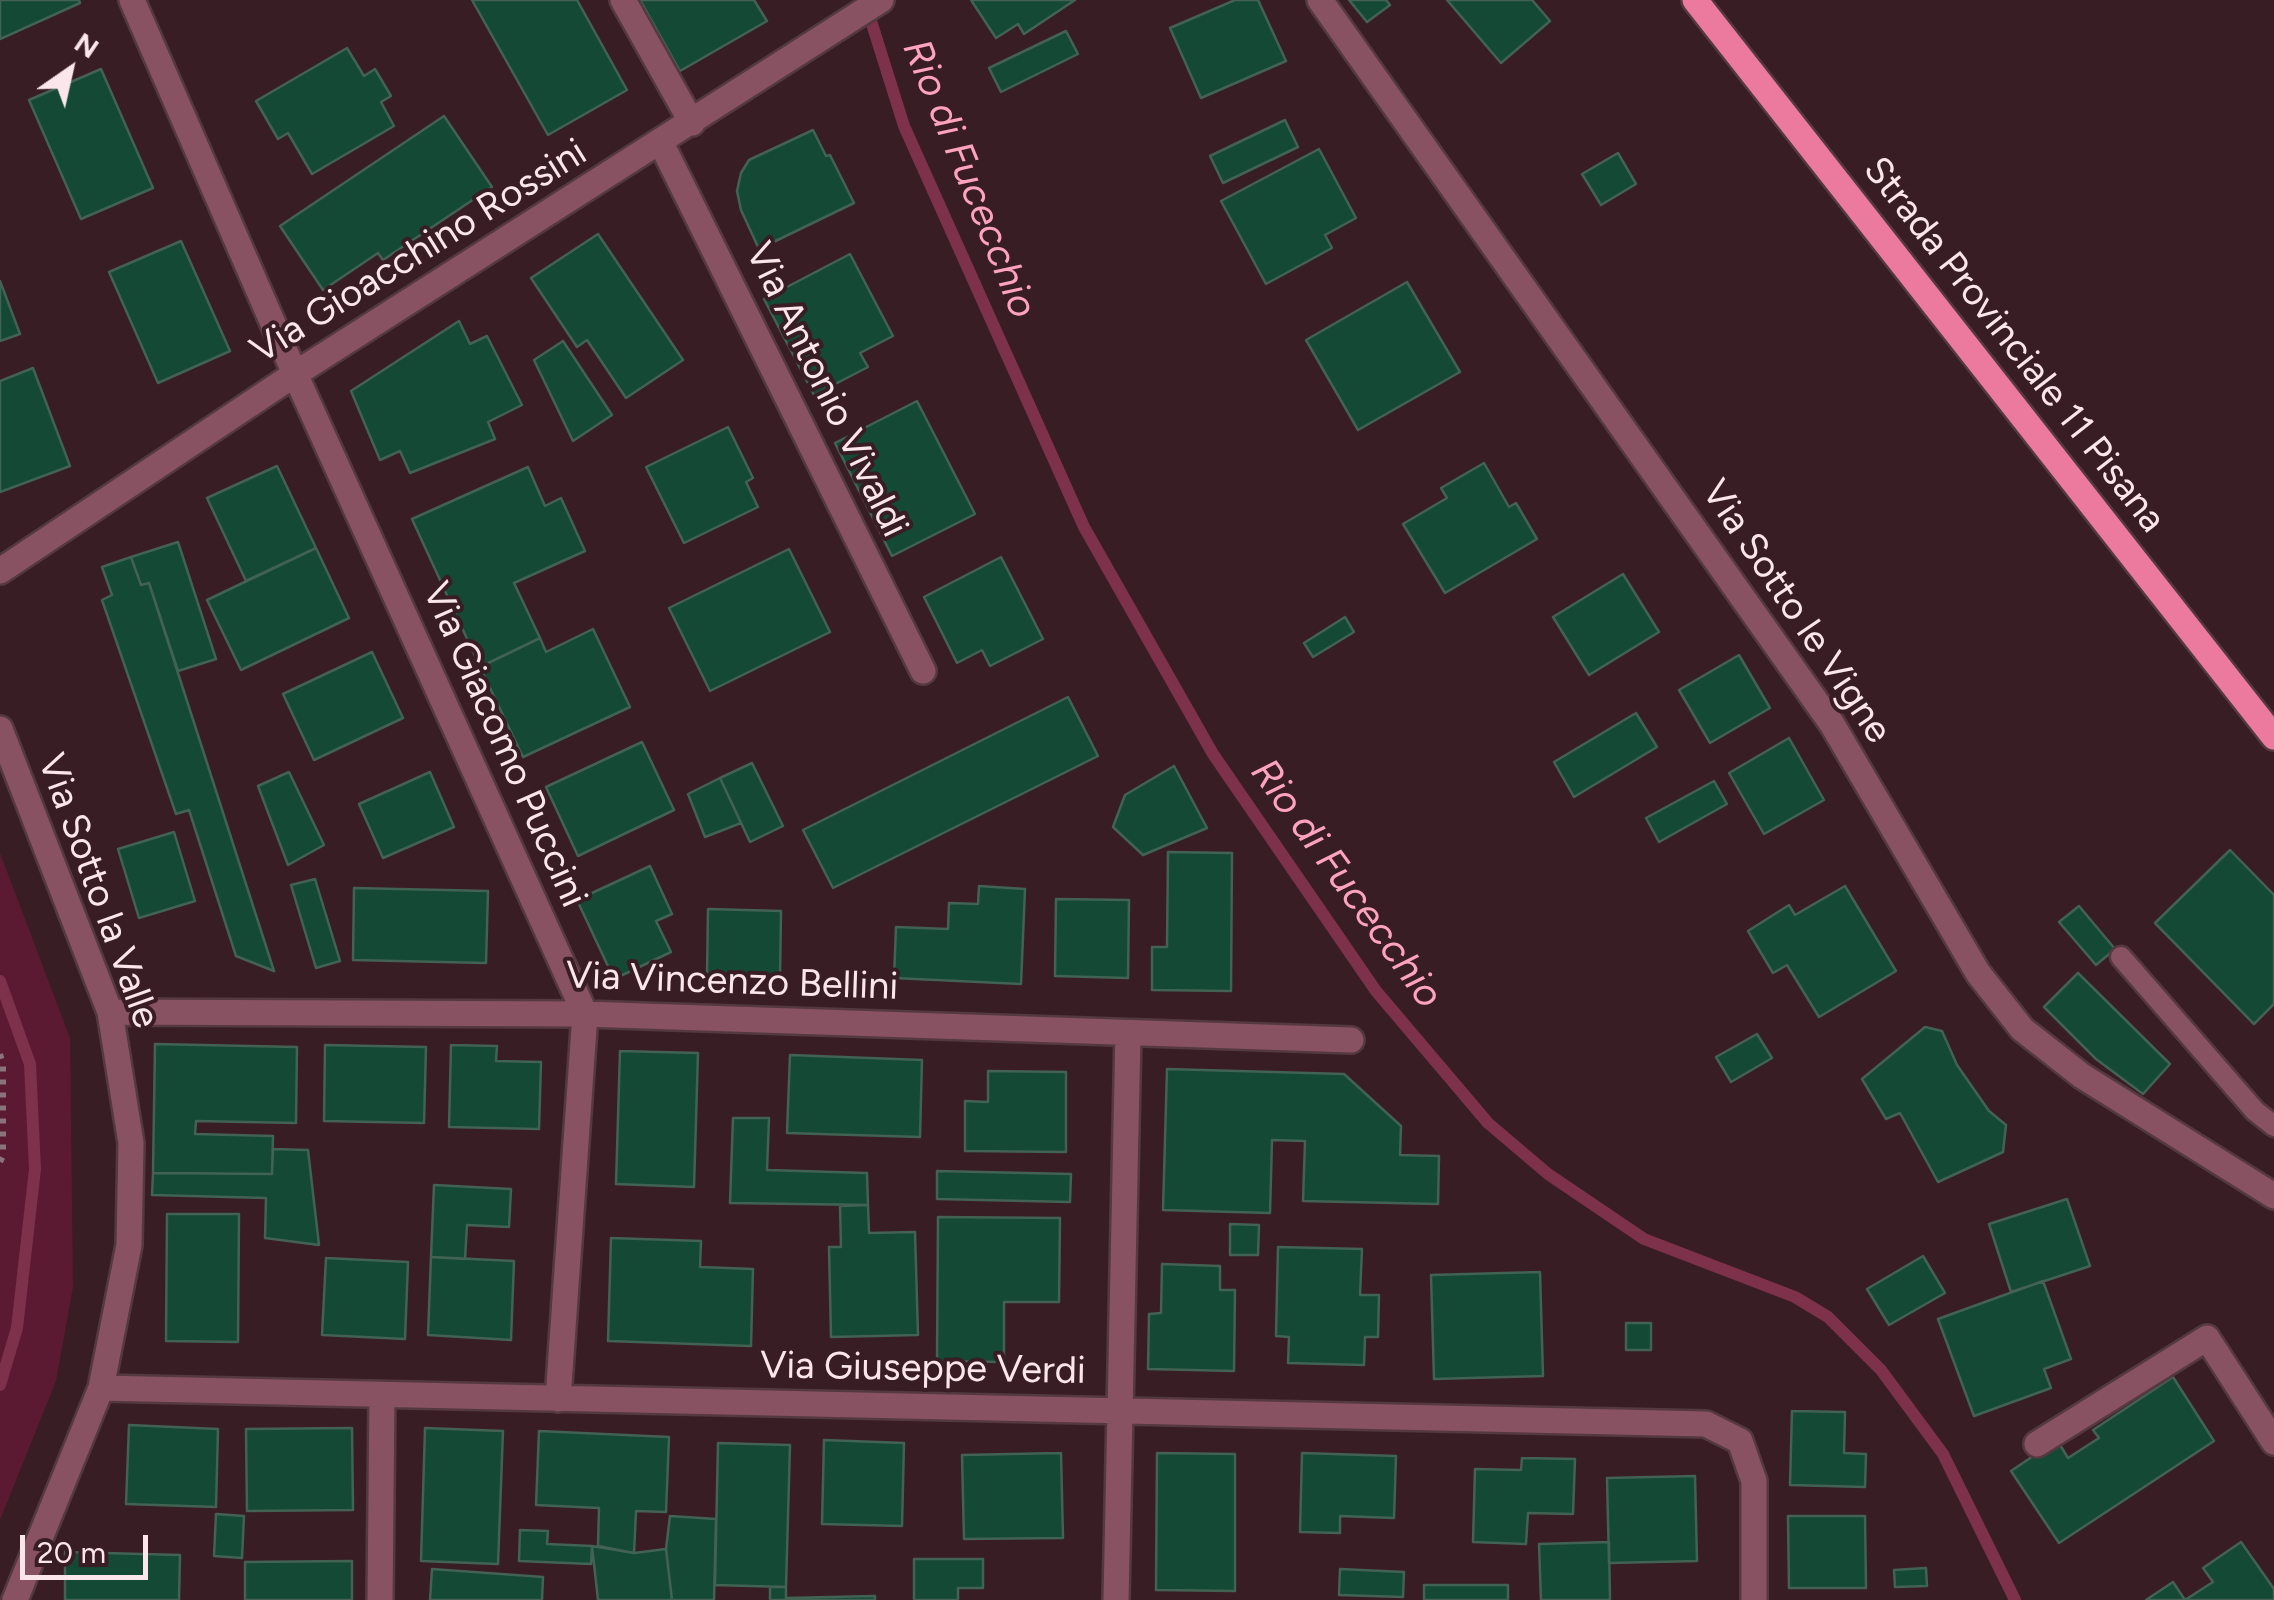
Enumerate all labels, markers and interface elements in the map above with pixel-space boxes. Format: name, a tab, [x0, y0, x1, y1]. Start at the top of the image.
north arrow	[20, 20, 120, 120]
text: N	[68, 25, 105, 65]
water label: Rio di Fucecchio	[891, 33, 1047, 325]
street label: Via Gioacchino Rossini	[243, 130, 595, 374]
street label: Strada Provinciale 11 Pisana	[1853, 148, 2175, 542]
street label: Via Antonio Vivaldi	[735, 235, 917, 545]
street label: Via Sotto le Vigne	[1691, 472, 1901, 752]
street label: Via Giacomo Puccini	[412, 576, 596, 914]
street label: Via Sotto la Valle	[27, 748, 169, 1034]
water label: Rio di Fucecchio	[1240, 750, 1452, 1018]
street label: Via Vincenzo Bellini	[565, 953, 899, 1011]
street label: Via Giuseppe Verdi	[760, 1343, 1086, 1395]
scale bar	[25, 1515, 152, 1577]
text: 20 m	[37, 1534, 106, 1571]

